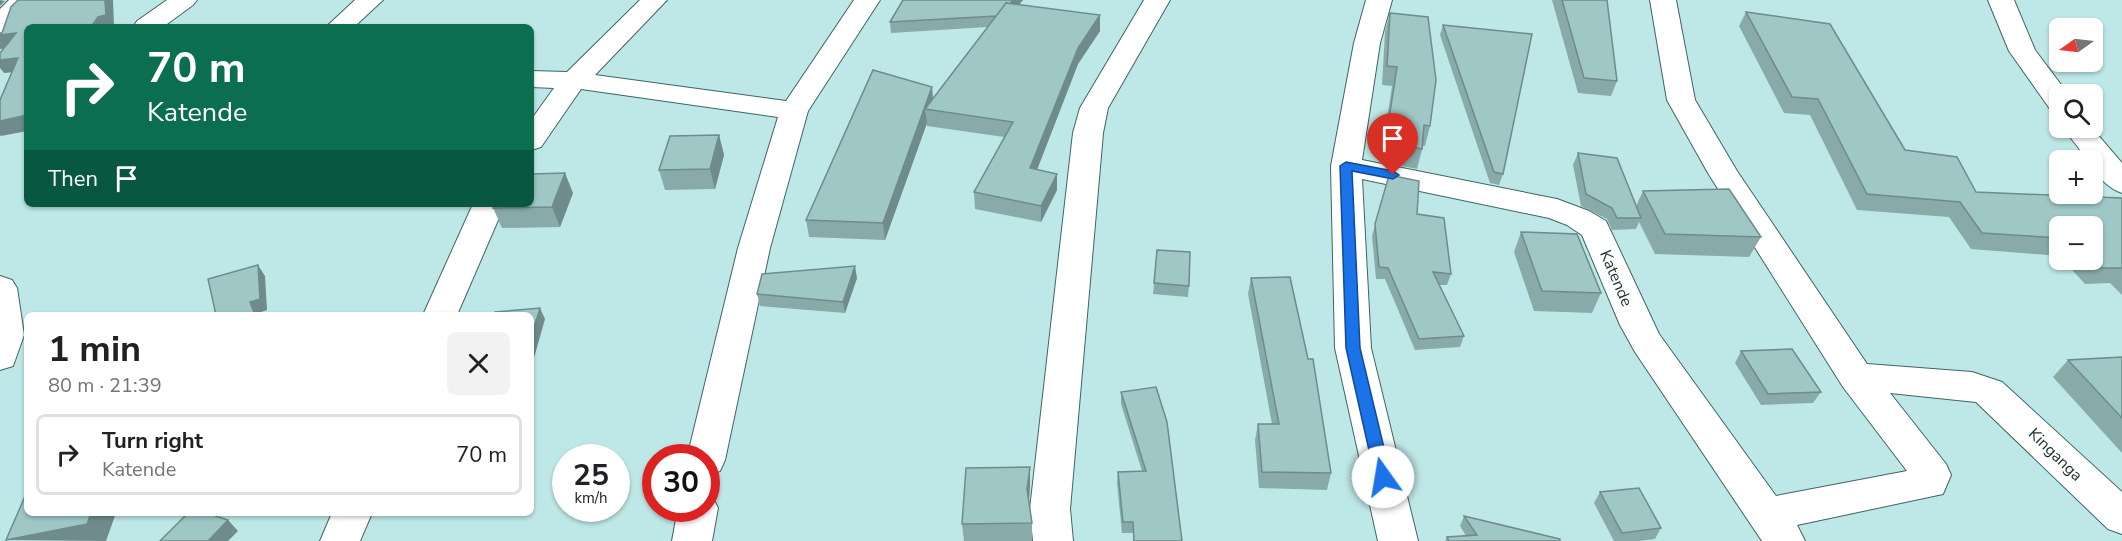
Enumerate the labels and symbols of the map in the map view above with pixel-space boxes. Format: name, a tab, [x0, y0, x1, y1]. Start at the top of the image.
north arrow	[2049, 18, 2103, 72]
pin	[1367, 113, 1418, 175]
street label: Katende	[1594, 247, 1638, 310]
street label: Kinganga	[2023, 423, 2087, 486]
speed limit sign: 30	[642, 444, 720, 522]
position arrow	[1351, 445, 1415, 509]

